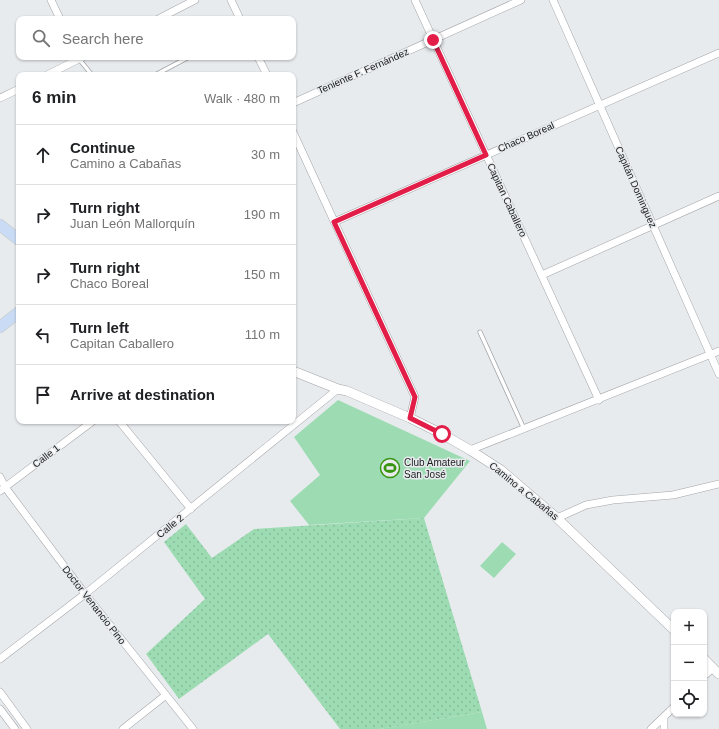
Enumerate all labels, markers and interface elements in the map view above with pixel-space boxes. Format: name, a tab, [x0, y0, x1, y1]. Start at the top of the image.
search box	[16, 16, 296, 60]
icon: search	[30, 27, 52, 49]
text: Search here	[62, 30, 144, 47]
route end	[424, 31, 442, 49]
street label: Teniente F. Fernández	[316, 46, 410, 96]
text: 6 min	[32, 88, 76, 107]
text: Walk · 480 m	[204, 91, 280, 106]
street label: Chaco Boreal	[496, 120, 556, 154]
text: Continue	[70, 139, 135, 156]
icon: ahead	[32, 144, 54, 166]
street label: Capitán Dominguez	[613, 145, 659, 229]
text: 30 m	[251, 147, 280, 162]
text: Camino a Cabañas	[70, 156, 181, 171]
street label: Capitan Caballero	[485, 161, 529, 239]
text: Turn right	[70, 199, 140, 216]
icon: right	[32, 204, 54, 226]
text: 190 m	[244, 207, 280, 222]
text: Juan León Mallorquín	[70, 216, 195, 231]
text: Turn right	[70, 259, 140, 276]
icon: right	[32, 264, 54, 286]
text: 150 m	[244, 267, 280, 282]
text: Chaco Boreal	[70, 276, 149, 291]
text: Turn left	[70, 319, 129, 336]
icon: left	[32, 324, 54, 346]
text: 110 m	[245, 327, 280, 342]
text: Capitan Caballero	[70, 336, 174, 351]
icon: arrive	[32, 384, 54, 406]
text: Arrive at destination	[70, 386, 215, 403]
route start	[433, 425, 451, 443]
street label: Calle 1	[30, 442, 62, 470]
sports icon: Club Amateur San José	[379, 457, 401, 479]
place label: Club Amateur San José	[404, 457, 465, 480]
street label: Camino a Cabañas	[487, 460, 561, 522]
street label: Calle 2	[154, 512, 186, 540]
street label: Doctor Venancio Pino	[60, 564, 128, 647]
map controls	[671, 609, 707, 717]
button: +	[671, 609, 707, 645]
button: −	[671, 645, 707, 681]
button: locate	[671, 681, 707, 717]

